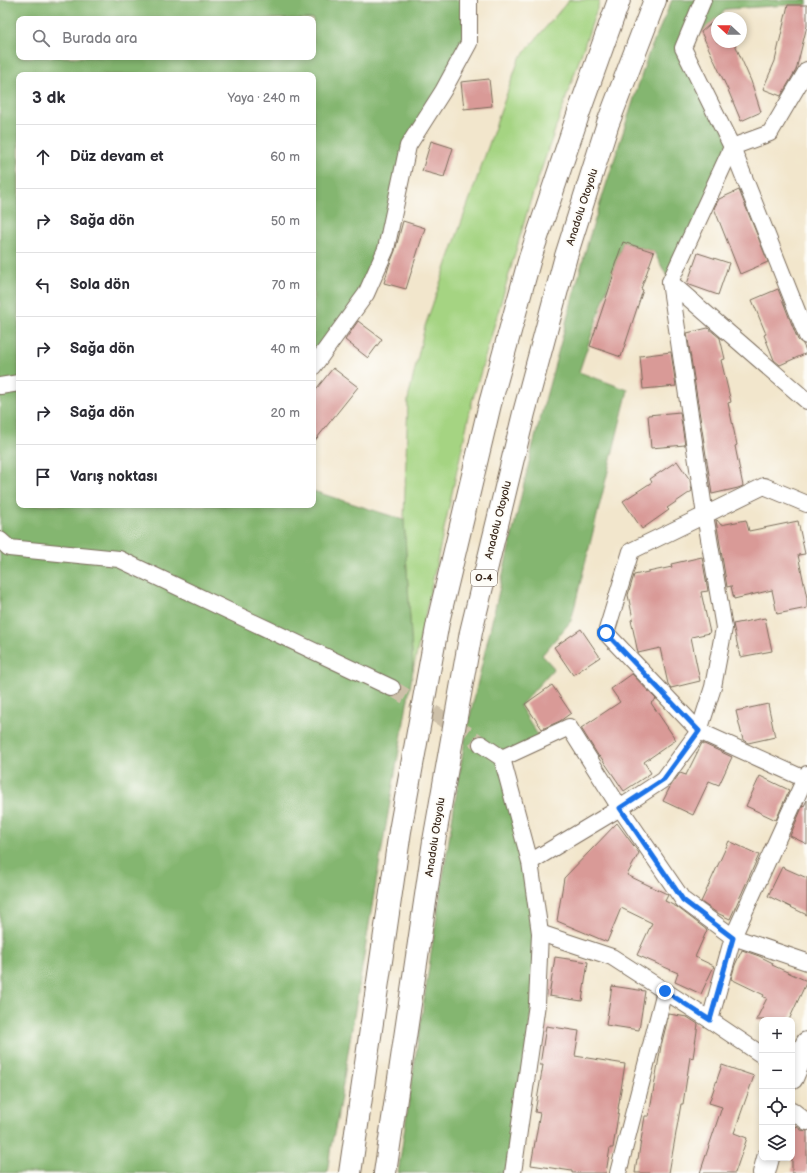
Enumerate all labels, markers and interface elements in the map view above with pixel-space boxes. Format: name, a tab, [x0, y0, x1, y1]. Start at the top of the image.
north arrow	[711, 12, 747, 48]
search box	[16, 16, 316, 60]
icon: search	[30, 27, 52, 49]
text: Burada ara	[62, 29, 137, 48]
text: 3 dk	[32, 88, 65, 108]
text: Yaya · 240 m	[227, 90, 300, 106]
icon: ahead	[32, 146, 54, 168]
text: Düz devam et	[70, 147, 164, 166]
text: 60 m	[270, 149, 300, 165]
street label: Anadolu Otoyolu	[563, 167, 601, 247]
icon: right	[32, 210, 54, 232]
text: Sağa dön	[70, 211, 135, 230]
text: 50 m	[271, 213, 300, 229]
icon: left	[32, 274, 54, 296]
text: Sola dön	[70, 275, 130, 294]
text: 70 m	[272, 277, 300, 293]
icon: right	[32, 338, 54, 360]
text: Sağa dön	[70, 339, 135, 358]
text: 40 m	[270, 341, 300, 357]
icon: right	[32, 402, 54, 424]
text: Sağa dön	[70, 403, 135, 422]
text: 20 m	[270, 405, 300, 421]
icon: arrive	[32, 466, 54, 488]
text: Varış noktası	[70, 467, 157, 486]
street label: Anadolu Otoyolu	[482, 479, 514, 561]
road number: O-4	[471, 570, 497, 586]
route start	[597, 624, 615, 642]
street label: Anadolu Otoyolu	[422, 796, 448, 878]
route end	[656, 982, 674, 1000]
map controls	[759, 1017, 795, 1161]
button: +	[759, 1017, 795, 1053]
button: −	[759, 1053, 795, 1089]
button: locate	[759, 1089, 795, 1125]
button: layers	[759, 1125, 795, 1161]

